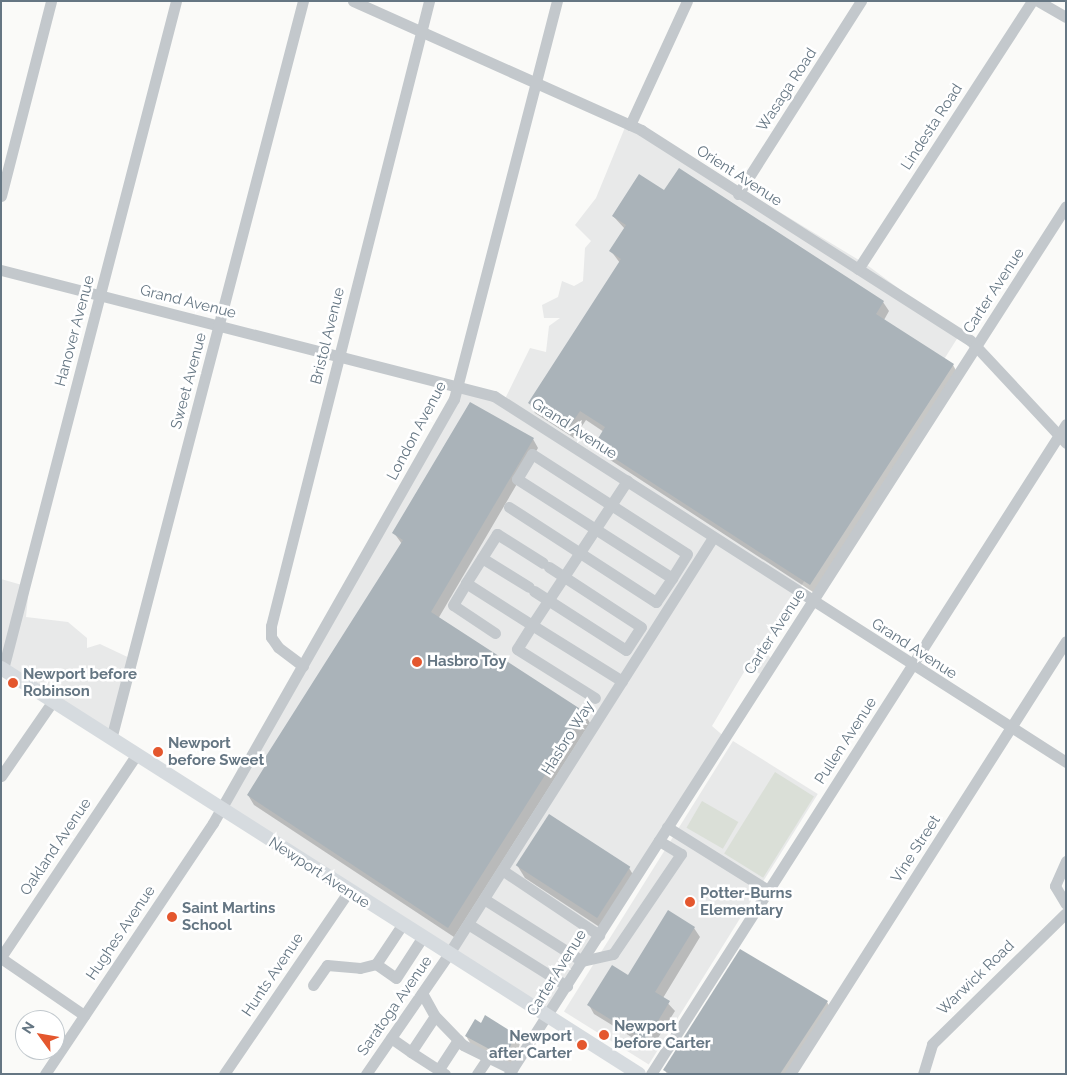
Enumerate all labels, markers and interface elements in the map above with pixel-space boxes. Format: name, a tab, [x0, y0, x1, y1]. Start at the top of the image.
street label: Wasaga Road	[753, 45, 821, 135]
street label: Lindesta Road	[897, 81, 967, 173]
street label: Orient Avenue	[693, 142, 785, 210]
street label: Carter Avenue	[959, 245, 1029, 337]
street label: Hanover Avenue	[51, 273, 99, 389]
street label: Grand Avenue	[138, 281, 238, 323]
street label: Bristol Avenue	[307, 285, 349, 387]
street label: Sweet Avenue	[167, 330, 211, 432]
street label: London Avenue	[383, 378, 451, 484]
street label: Grand Avenue	[528, 395, 620, 463]
street label: Carter Avenue	[740, 586, 810, 678]
street label: Grand Avenue	[868, 615, 960, 683]
place label: Hasbro Toy	[427, 653, 507, 671]
marker: Hasbro Toy	[411, 656, 423, 668]
place label: Newport before Robinson	[23, 665, 137, 700]
marker: Newport before Robinson	[7, 677, 19, 689]
street label: Pullen Avenue	[811, 694, 881, 788]
street label: Hasbro Way	[538, 697, 598, 779]
place label: Newport before Sweet	[168, 734, 264, 769]
marker: Newport before Sweet	[152, 746, 164, 758]
street label: Oakland Avenue	[17, 795, 95, 899]
street label: Vine Street	[888, 812, 944, 886]
street label: Newport Avenue	[265, 834, 373, 912]
street label: Hughes Avenue	[83, 882, 159, 984]
place label: Potter-Burns Elementary	[700, 884, 792, 919]
marker: Potter-Burns Elementary	[684, 896, 696, 908]
place label: Saint Martins School	[182, 899, 275, 934]
marker: Saint Martins School	[166, 911, 178, 923]
street label: Carter Avenue	[523, 926, 591, 1020]
street label: Hunts Avenue	[238, 930, 308, 1020]
street label: Warwick Road	[934, 937, 1018, 1019]
street label: Saratoga Avenue	[354, 952, 436, 1060]
north arrow	[15, 1010, 65, 1060]
place label: Newport before Carter	[614, 1017, 710, 1052]
text: N	[19, 1019, 38, 1036]
place label: Newport after Carter	[489, 1027, 572, 1062]
marker: Newport before Carter	[598, 1029, 610, 1041]
marker: Newport after Carter	[576, 1039, 588, 1051]

